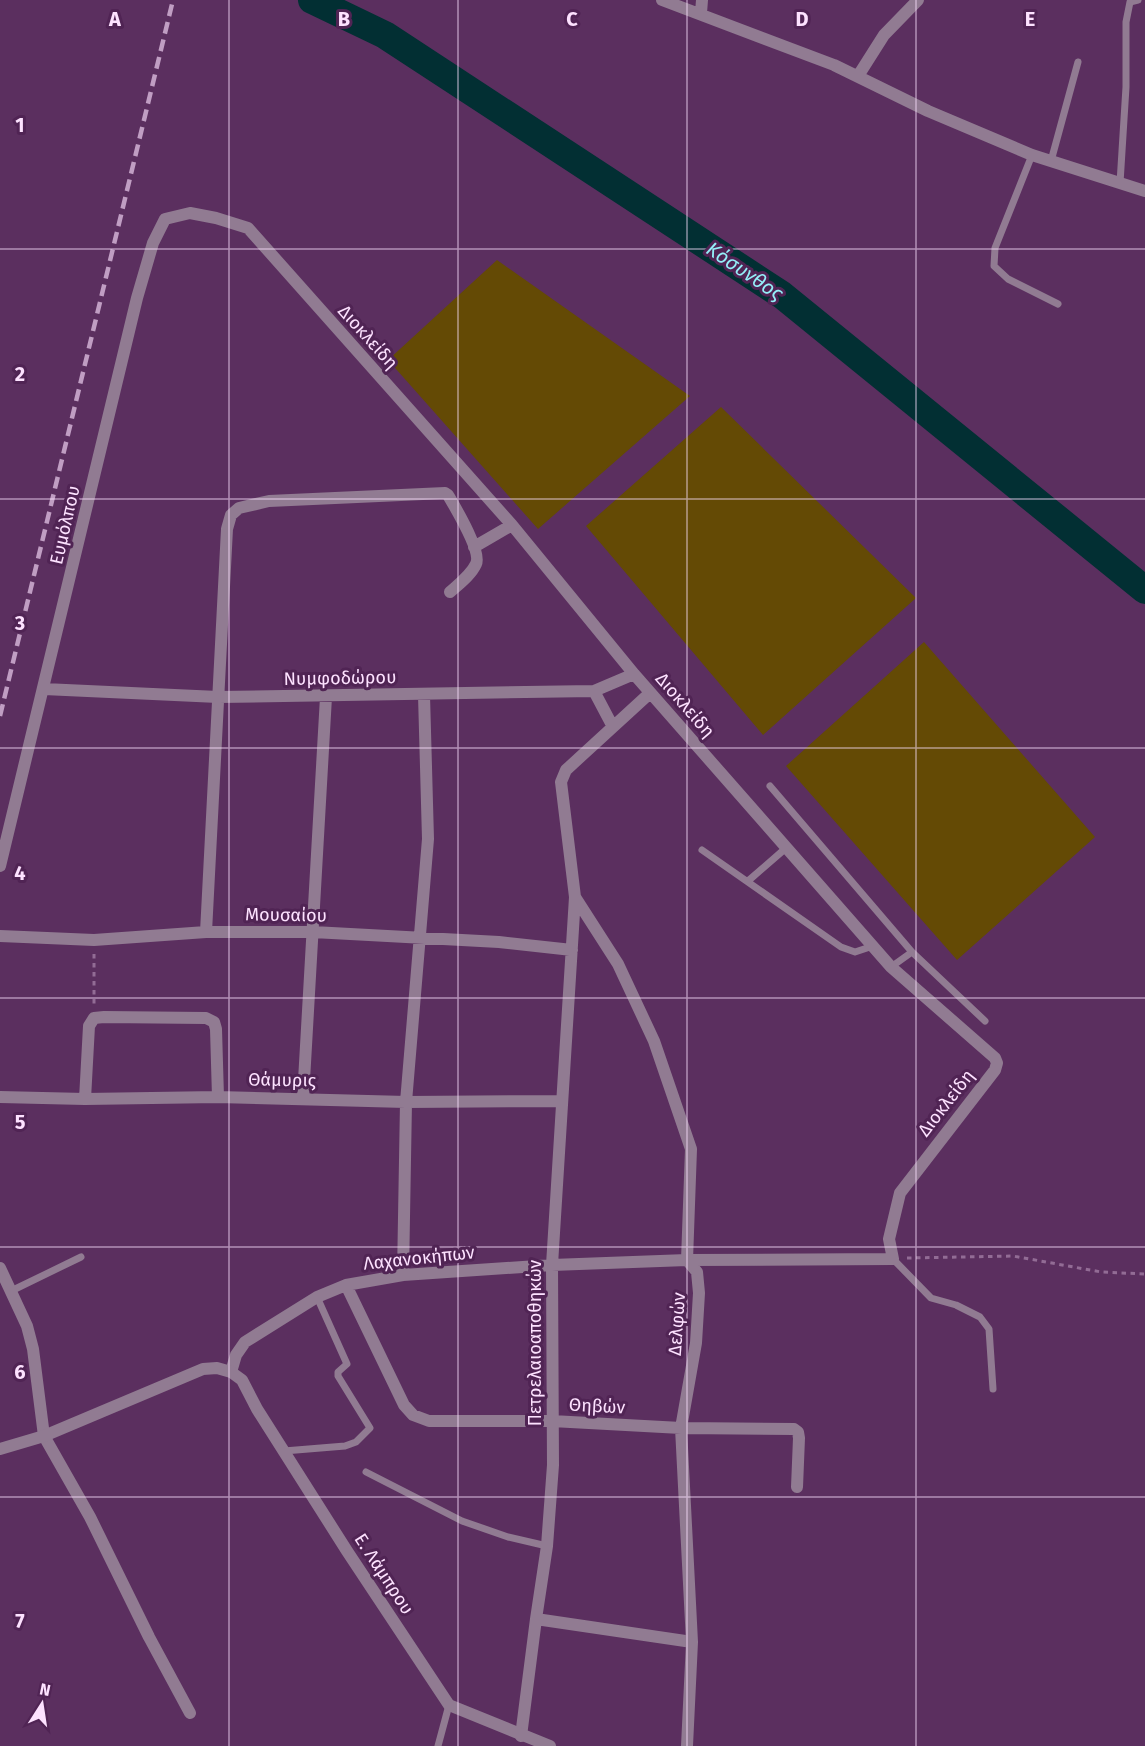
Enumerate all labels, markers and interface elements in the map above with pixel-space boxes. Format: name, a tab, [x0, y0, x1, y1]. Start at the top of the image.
text: A	[108, 7, 122, 31]
text: B	[338, 7, 350, 31]
text: C	[566, 7, 578, 31]
text: D	[795, 7, 809, 31]
text: E	[1025, 7, 1035, 31]
text: 1	[15, 113, 25, 137]
water label: Κόσυνθος	[702, 237, 789, 306]
street label: Διοκλείδη	[333, 300, 403, 374]
text: 2	[15, 362, 25, 386]
street label: Ευμόλπου	[45, 483, 85, 567]
text: 3	[14, 611, 25, 635]
street label: Νυμφοδώρου	[284, 666, 396, 690]
street label: Διοκλείδη	[651, 668, 719, 742]
text: 4	[14, 861, 26, 885]
street label: Μουσαίου	[245, 903, 327, 927]
street label: Διοκλείδη	[913, 1065, 979, 1141]
street label: Θάμυρις	[248, 1068, 317, 1092]
text: 5	[15, 1110, 26, 1134]
street label: Λαχανοκήπων	[362, 1241, 476, 1275]
street label: Πετρελαιοαποθηκών	[524, 1259, 546, 1426]
street label: Δελφών	[664, 1291, 690, 1356]
text: 6	[14, 1360, 26, 1384]
street label: Θηβών	[568, 1394, 626, 1418]
street label: Ε. Λάμπρου	[350, 1529, 418, 1619]
text: 7	[15, 1609, 25, 1633]
north arrow	[12, 1674, 72, 1734]
text: N	[38, 1679, 52, 1700]

